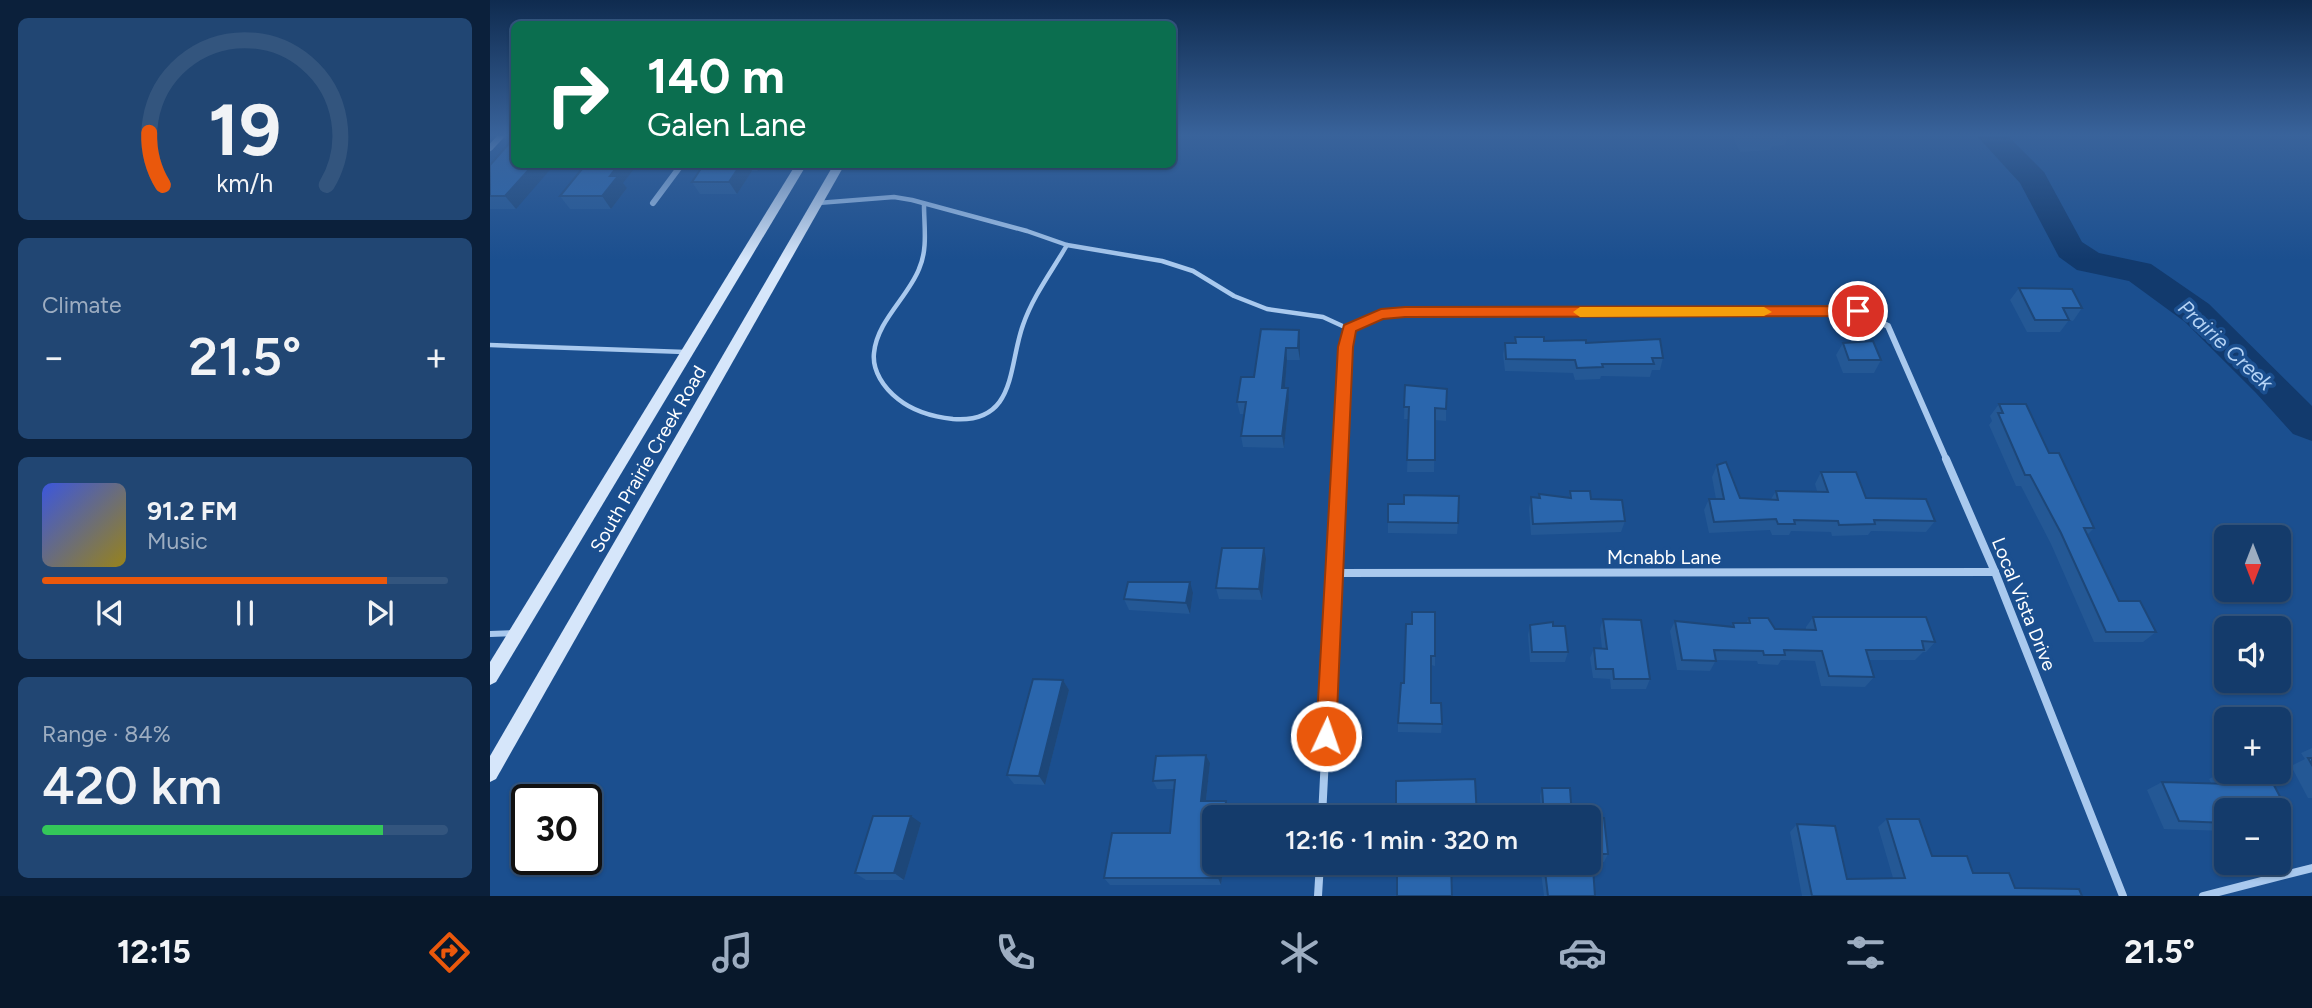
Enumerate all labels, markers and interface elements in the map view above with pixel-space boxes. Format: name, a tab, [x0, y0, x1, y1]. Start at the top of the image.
text: 140 m	[647, 46, 785, 105]
icon: right	[532, 49, 623, 140]
text: 19	[209, 86, 281, 173]
text: Galen Lane	[647, 106, 806, 144]
text: km/h	[216, 168, 274, 198]
pin	[1828, 281, 1888, 341]
text: Climate	[42, 291, 121, 319]
icon: arrive	[1839, 292, 1877, 330]
water label: Prairie Creek	[2173, 295, 2279, 396]
text: 21.5°	[188, 326, 302, 388]
text: −	[42, 334, 66, 380]
text: +	[424, 334, 448, 380]
street label: South Prairie Creek Road	[585, 362, 711, 556]
text: 91.2 FM	[147, 495, 237, 527]
north arrow	[2214, 525, 2291, 602]
map controls	[2214, 525, 2291, 875]
text: Music	[147, 527, 208, 555]
street label: Local Vista Drive	[1987, 534, 2061, 674]
street label: Mcnabb Lane	[1607, 546, 1721, 569]
icon: previous	[91, 594, 129, 632]
icon: pause	[226, 594, 264, 632]
icon: next	[361, 594, 399, 632]
button: sound	[2214, 616, 2291, 693]
position arrow	[1289, 699, 1363, 773]
button: +	[2214, 707, 2291, 784]
text: Range · 84%	[42, 720, 171, 748]
text: 420 km	[42, 755, 222, 817]
speed limit sign: 30	[511, 784, 602, 875]
button: −	[2214, 798, 2291, 875]
text: 12:16 · 1 min · 320 m	[1285, 824, 1518, 856]
icon: directions	[425, 928, 474, 977]
icon: music	[708, 928, 757, 977]
icon: phone	[991, 928, 1040, 977]
icon: climate	[1275, 928, 1324, 977]
icon: car	[1558, 928, 1607, 977]
icon: filters	[1841, 928, 1890, 977]
text: 12:15	[117, 933, 191, 971]
text: 21.5°	[2124, 933, 2195, 971]

